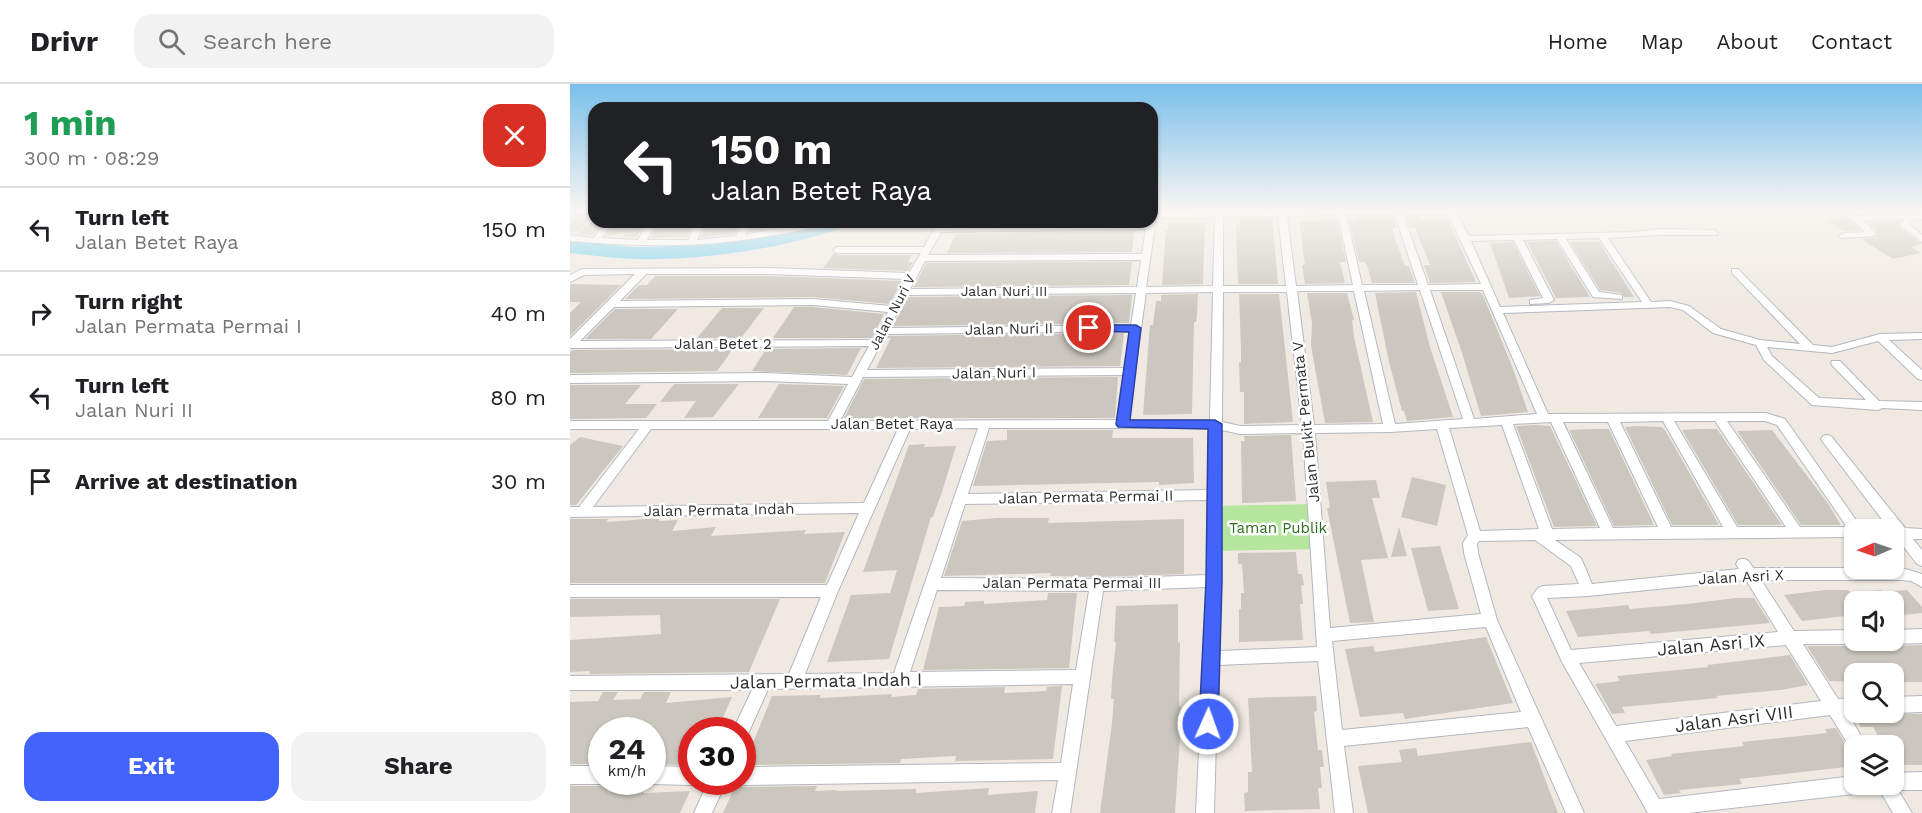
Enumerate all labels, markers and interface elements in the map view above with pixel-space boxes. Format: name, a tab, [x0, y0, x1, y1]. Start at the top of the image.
search box	[134, 14, 554, 68]
text: Drivr	[30, 25, 98, 58]
icon: search	[155, 25, 188, 58]
text: Search here	[203, 29, 332, 54]
text: Home	[1548, 29, 1608, 54]
text: Map	[1641, 29, 1684, 54]
text: About	[1717, 29, 1778, 54]
text: Contact	[1811, 29, 1892, 54]
text: 1 min	[24, 102, 116, 144]
button: close	[483, 104, 546, 167]
text: 150 m	[711, 125, 832, 174]
icon: left	[612, 126, 690, 204]
text: 300 m · 08:29	[24, 146, 159, 170]
text: Jalan Betet Raya	[711, 175, 932, 207]
text: Turn left	[75, 205, 169, 230]
icon: left	[24, 213, 57, 246]
text: 150 m	[482, 217, 546, 242]
text: Jalan Betet Raya	[75, 230, 238, 254]
street label: Jalan Nuri V	[865, 272, 919, 352]
street label: Jalan Nuri III	[961, 283, 1047, 299]
text: Turn right	[75, 289, 182, 314]
icon: right	[24, 297, 57, 330]
text: 40 m	[490, 301, 546, 326]
pin	[1063, 302, 1114, 353]
icon: arrive	[1072, 311, 1105, 344]
text: Jalan Permata Permai I	[75, 314, 302, 338]
street label: Jalan Nuri II	[965, 319, 1053, 339]
street label: Jalan Betet 2	[674, 335, 772, 353]
street label: Jalan Bukit Permata V	[1289, 340, 1323, 504]
street label: Jalan Nuri I	[952, 363, 1036, 383]
text: Turn left	[75, 373, 169, 398]
icon: left	[24, 381, 57, 414]
text: 80 m	[490, 385, 546, 410]
text: Jalan Nuri II	[75, 398, 193, 422]
street label: Jalan Betet Raya	[831, 415, 954, 433]
icon: arrive	[24, 465, 57, 498]
text: Arrive at destination	[75, 469, 298, 494]
text: 30 m	[491, 469, 546, 494]
street label: Jalan Permata Permai II	[999, 486, 1173, 508]
street label: Jalan Permata Indah	[643, 500, 795, 520]
park label: Taman Publik	[1229, 519, 1328, 537]
north arrow	[1844, 519, 1904, 579]
map controls	[1844, 519, 1904, 795]
street label: Jalan Asri X	[1698, 566, 1784, 588]
street label: Jalan Permata Permai III	[982, 574, 1162, 592]
button: sound	[1844, 591, 1904, 651]
street label: Jalan Asri IX	[1656, 629, 1766, 660]
button: search	[1844, 663, 1904, 723]
street label: Jalan Permata Indah I	[730, 668, 922, 693]
position arrow	[1176, 692, 1240, 756]
street label: Jalan Asri VIII	[1674, 701, 1794, 736]
speed limit sign: 30	[678, 717, 756, 795]
text: 24	[609, 731, 645, 766]
button: Exit	[24, 732, 279, 801]
button: Share	[291, 732, 546, 801]
button: layers	[1844, 735, 1904, 795]
text: km/h	[608, 762, 646, 780]

